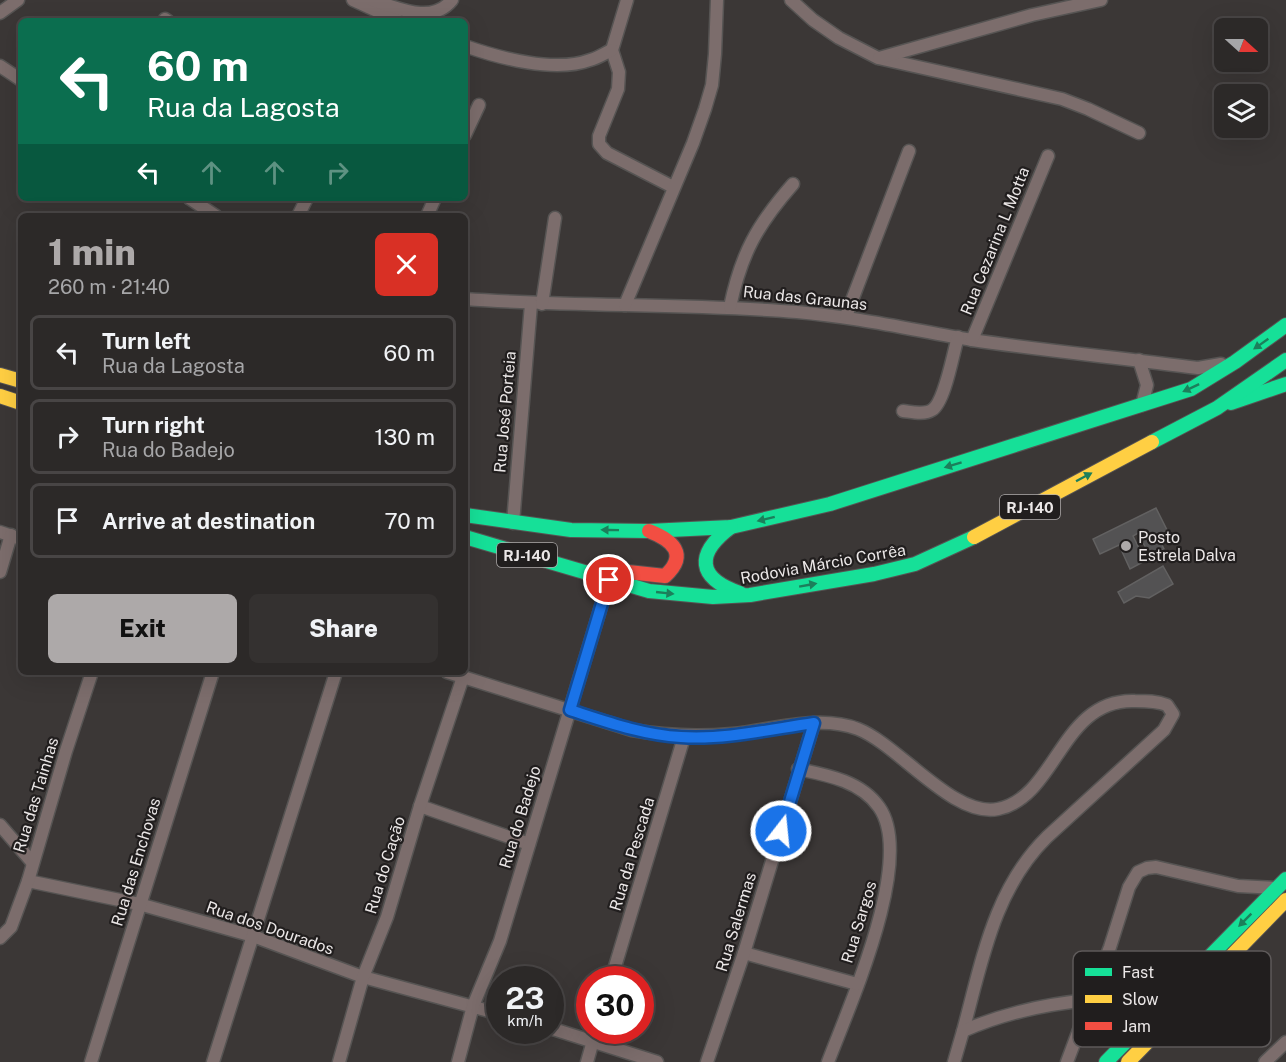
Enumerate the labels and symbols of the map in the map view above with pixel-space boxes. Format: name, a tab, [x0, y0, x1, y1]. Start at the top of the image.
north arrow	[1214, 18, 1268, 72]
street label: Rua Cezarina L Motta	[957, 164, 1033, 318]
street label: Rua das Graunas	[742, 282, 868, 314]
one-way arrow	[1253, 338, 1269, 349]
street label: Rua José Porteia	[490, 350, 520, 474]
one-way arrow	[1182, 384, 1199, 393]
one-way arrow	[944, 461, 962, 470]
one-way arrow	[1076, 472, 1093, 482]
road number: RJ-140	[1000, 495, 1060, 519]
one-way arrow	[757, 514, 775, 524]
one-way arrow	[600, 526, 619, 535]
place label: Posto Estrela Dalva	[1138, 528, 1236, 565]
marker: Posto Estrela Dalva	[1119, 539, 1133, 553]
street label: Rodovia Márcio Corrêa	[739, 540, 907, 588]
road number: RJ-140	[497, 543, 557, 567]
pin	[583, 554, 634, 605]
one-way arrow	[798, 580, 817, 589]
one-way arrow	[656, 588, 675, 598]
street label: Rua das Tainhas	[9, 735, 63, 855]
street label: Rua do Badejo	[495, 763, 545, 871]
street label: Rua da Pescada	[606, 795, 658, 913]
street label: Rua das Enchovas	[107, 796, 165, 928]
position arrow	[749, 799, 813, 863]
street label: Rua do Cação	[361, 814, 409, 916]
street label: Rua Salermas	[712, 870, 760, 974]
street label: Rua Sargos	[837, 879, 881, 965]
street label: Rua dos Dourados	[204, 897, 336, 959]
one-way arrow	[1238, 913, 1252, 928]
legend	[1073, 951, 1271, 1047]
text: Fast	[1122, 963, 1154, 982]
speed limit sign: 30	[576, 966, 654, 1044]
text: Slow	[1122, 990, 1159, 1009]
text: Jam	[1122, 1017, 1151, 1036]

